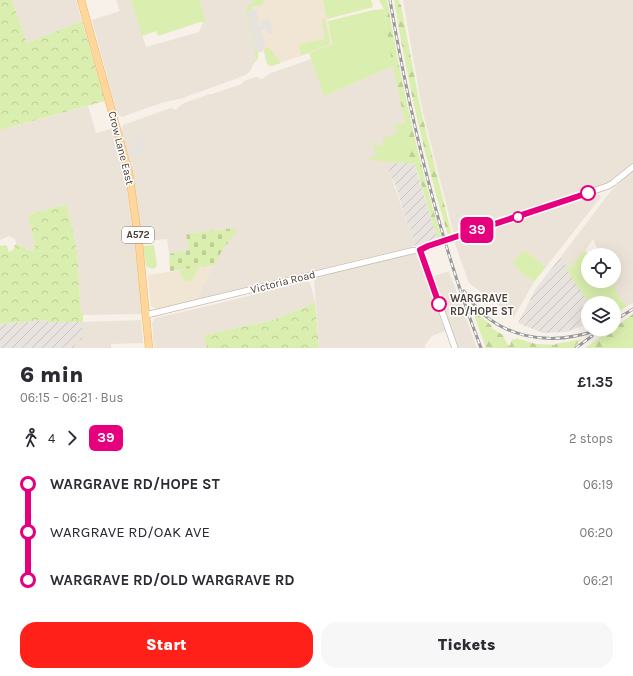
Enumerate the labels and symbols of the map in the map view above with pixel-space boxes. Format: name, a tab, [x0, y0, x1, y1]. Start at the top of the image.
street label: Crow Lane East	[106, 110, 136, 186]
unlabelled marker	[580, 185, 596, 201]
unlabelled marker	[512, 211, 524, 223]
line badge: 39	[459, 217, 495, 243]
road number: A572	[122, 227, 154, 243]
street label: Victoria Road	[249, 268, 317, 296]
place label: WARGRAVE RD/HOPE ST	[450, 292, 514, 318]
marker: WARGRAVE RD/HOPE ST	[431, 296, 447, 312]

